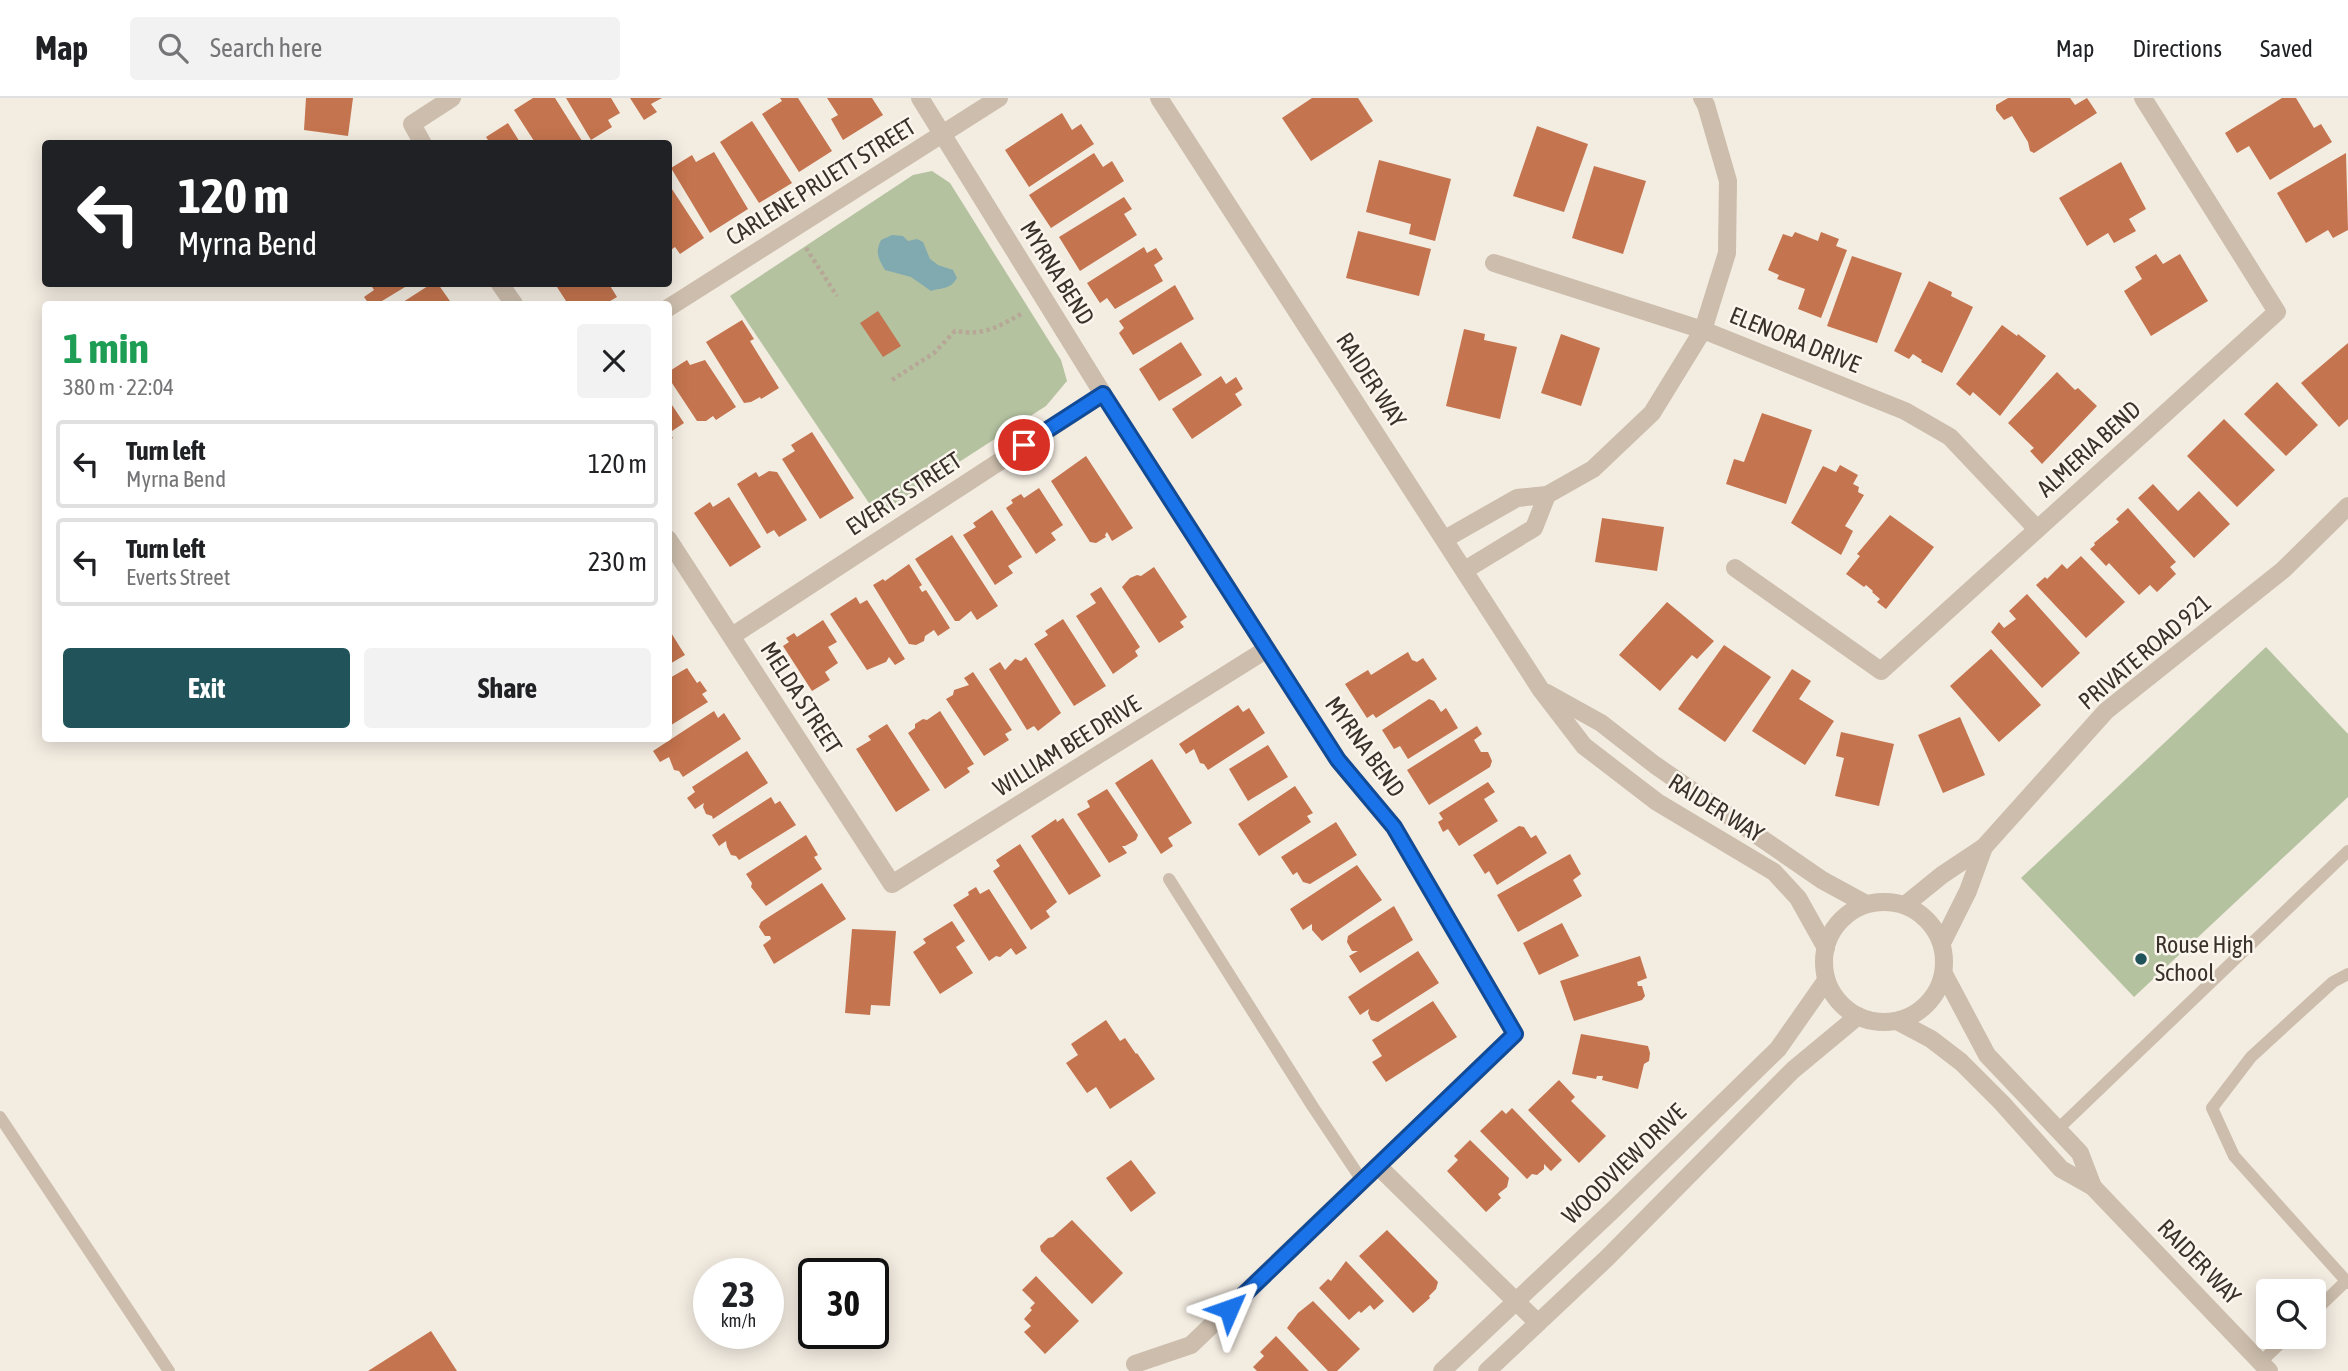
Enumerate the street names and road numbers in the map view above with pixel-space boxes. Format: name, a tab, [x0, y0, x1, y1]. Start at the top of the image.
street label: CARLENE PRUETT STREET	[721, 112, 921, 251]
street label: MYRNA BEND	[1015, 216, 1100, 330]
street label: ELENORA DRIVE	[1726, 301, 1864, 378]
street label: RAIDER WAY	[1331, 328, 1412, 432]
street label: ALMERIA BEND	[2031, 395, 2146, 502]
street label: EVERTS STREET	[841, 446, 967, 541]
street label: PRIVATE ROAD 921	[2073, 589, 2216, 715]
street label: MELDA STREET	[755, 637, 848, 759]
street label: WILLIAM BEE DRIVE	[988, 690, 1145, 802]
street label: MYRNA BEND	[1320, 691, 1411, 802]
street label: RAIDER WAY	[1664, 768, 1769, 848]
street label: WOODVIEW DRIVE	[1556, 1098, 1691, 1229]
street label: RAIDER WAY	[2152, 1214, 2246, 1310]

